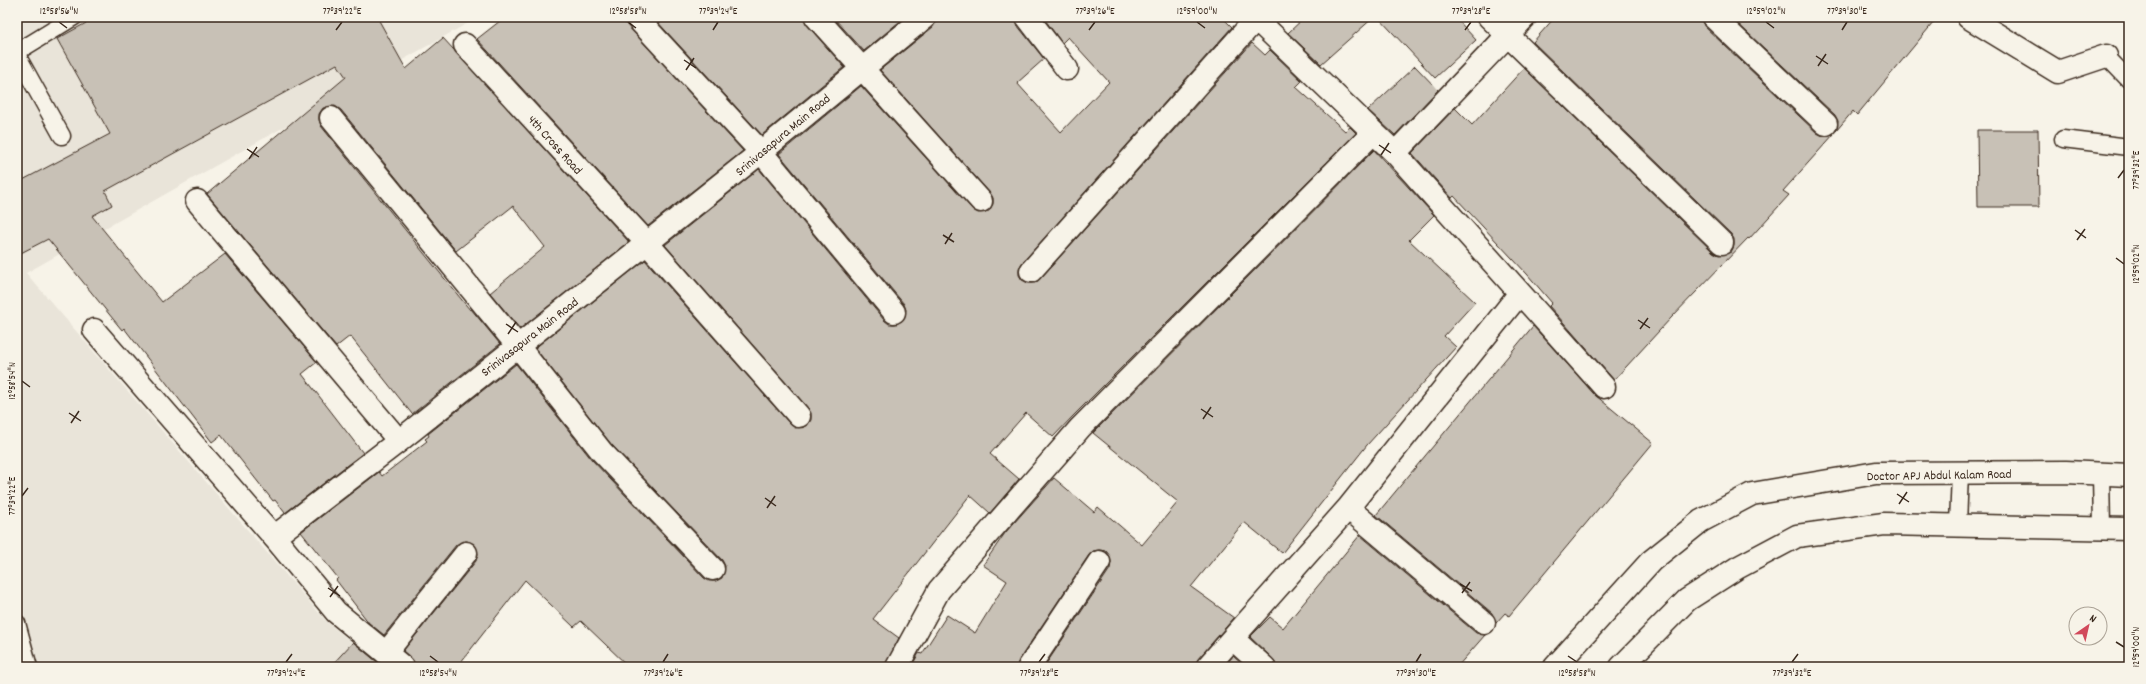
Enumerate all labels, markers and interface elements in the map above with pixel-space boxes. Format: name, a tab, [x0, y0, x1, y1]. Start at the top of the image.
text: 12°58'56"N	[40, 5, 78, 19]
text: 77°39'22"E	[323, 5, 362, 19]
text: 12°58'58"N	[609, 5, 647, 19]
text: 77°39'24"E	[699, 5, 738, 19]
text: 77°39'26"E	[1075, 5, 1115, 19]
text: 12°59'00"N	[1177, 5, 1217, 19]
text: 77°39'28"E	[1452, 5, 1491, 19]
text: 12°59'02"N	[1746, 5, 1786, 19]
text: 77°39'30"E	[1827, 5, 1867, 19]
street label: Srinivasapura Main Road	[732, 90, 835, 182]
street label: 4th Cross Road	[522, 112, 586, 180]
text: 77°39'32"E	[2130, 150, 2144, 189]
text: 12°59'02"N	[2130, 244, 2144, 284]
street label: Srinivasapura Main Road	[478, 294, 583, 382]
text: 12°58'54"N	[6, 362, 20, 400]
street label: Doctor APJ Abdul Kalam Road	[1866, 466, 2012, 487]
text: 77°39'22"E	[6, 476, 20, 515]
north arrow	[2068, 606, 2108, 646]
text: N	[2086, 611, 2100, 628]
text: 12°59'00"N	[2130, 627, 2144, 667]
text: 77°39'24"E	[267, 667, 306, 681]
text: 12°58'54"N	[419, 667, 457, 681]
text: 77°39'26"E	[643, 667, 683, 681]
text: 77°39'28"E	[1020, 667, 1059, 681]
text: 77°39'30"E	[1396, 667, 1436, 681]
text: 12°58'58"N	[1558, 667, 1596, 681]
text: 77°39'32"E	[1773, 667, 1812, 681]

